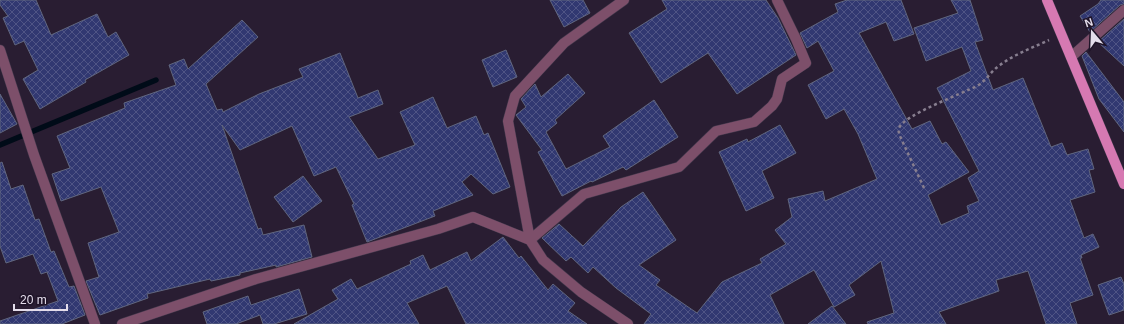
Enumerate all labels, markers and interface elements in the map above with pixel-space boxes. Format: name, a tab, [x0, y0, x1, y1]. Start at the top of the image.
north arrow	[1072, 12, 1112, 52]
text: N	[1083, 16, 1095, 30]
scale bar	[14, 286, 67, 312]
text: 20 m	[20, 293, 47, 307]

